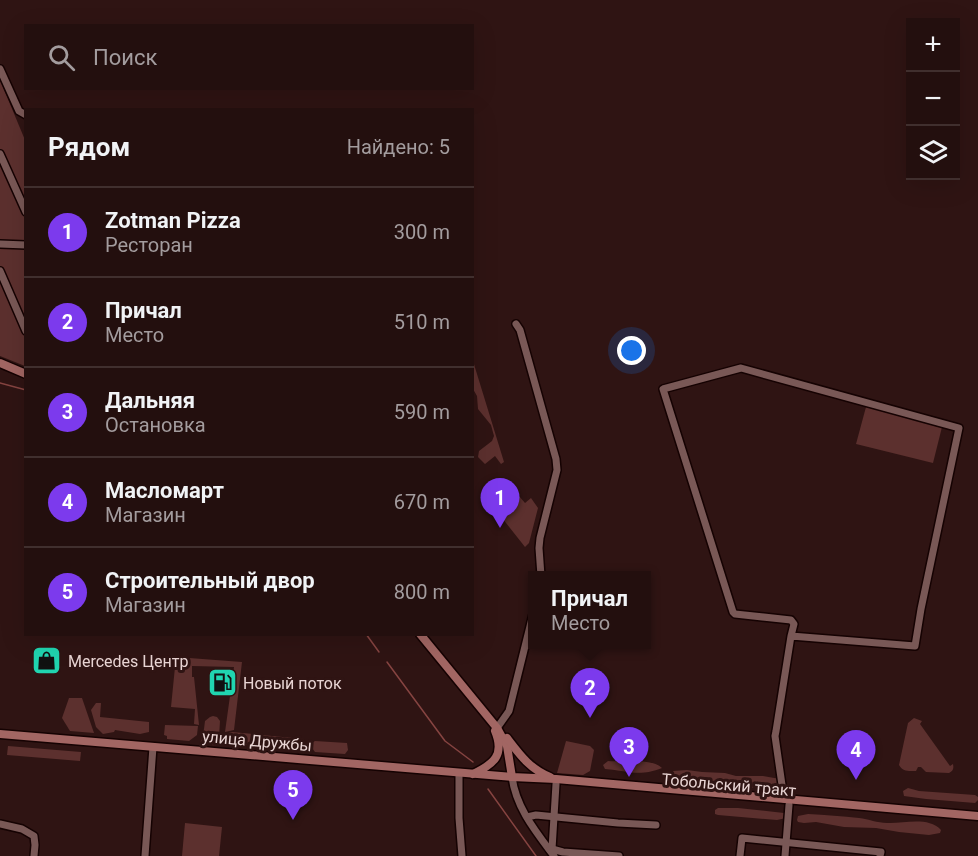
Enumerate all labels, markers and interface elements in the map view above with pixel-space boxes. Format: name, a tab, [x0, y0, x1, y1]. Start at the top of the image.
map controls	[906, 18, 960, 180]
button: +	[906, 18, 960, 72]
search box	[24, 24, 474, 90]
icon: search	[45, 41, 78, 74]
text: Поиск	[93, 45, 157, 70]
button: −	[906, 72, 960, 126]
button: layers	[906, 126, 960, 180]
text: Рядом	[48, 132, 130, 162]
text: Найдено: 5	[347, 135, 450, 159]
text: Zotman Pizza	[105, 208, 241, 233]
text: 1	[62, 220, 73, 244]
text: 300 m	[394, 220, 450, 244]
text: Ресторан	[105, 233, 193, 257]
text: Причал	[105, 298, 182, 323]
text: 2	[62, 310, 73, 334]
text: 510 m	[394, 310, 450, 334]
text: Место	[105, 323, 164, 347]
your location	[617, 336, 646, 365]
text: Дальняя	[105, 388, 195, 413]
text: 3	[62, 400, 73, 424]
text: 590 m	[394, 400, 450, 424]
text: Остановка	[105, 413, 206, 437]
text: Масломарт	[105, 478, 224, 503]
pin: 1	[480, 478, 520, 528]
text: 4	[62, 490, 73, 514]
text: 670 m	[394, 490, 450, 514]
text: Магазин	[105, 503, 186, 527]
text: Строительный двор	[105, 568, 315, 593]
popup	[528, 571, 651, 649]
text: 5	[62, 580, 73, 604]
text: 800 m	[394, 580, 450, 604]
text: Причал	[551, 586, 628, 611]
text: Магазин	[105, 593, 186, 617]
text: Место	[551, 611, 610, 635]
shop icon: Mercedes Центр	[31, 645, 63, 677]
place label: Mercedes Центр	[68, 652, 188, 671]
fuel station icon: Новый поток	[206, 667, 238, 699]
pin: 2	[570, 668, 610, 718]
place label: Новый поток	[243, 674, 342, 693]
street label: улица Дружбы	[201, 727, 313, 755]
pin: 3	[610, 728, 648, 777]
pin: 4	[836, 730, 876, 780]
pin: 5	[274, 770, 312, 820]
street label: Тобольский тракт	[661, 770, 797, 800]

